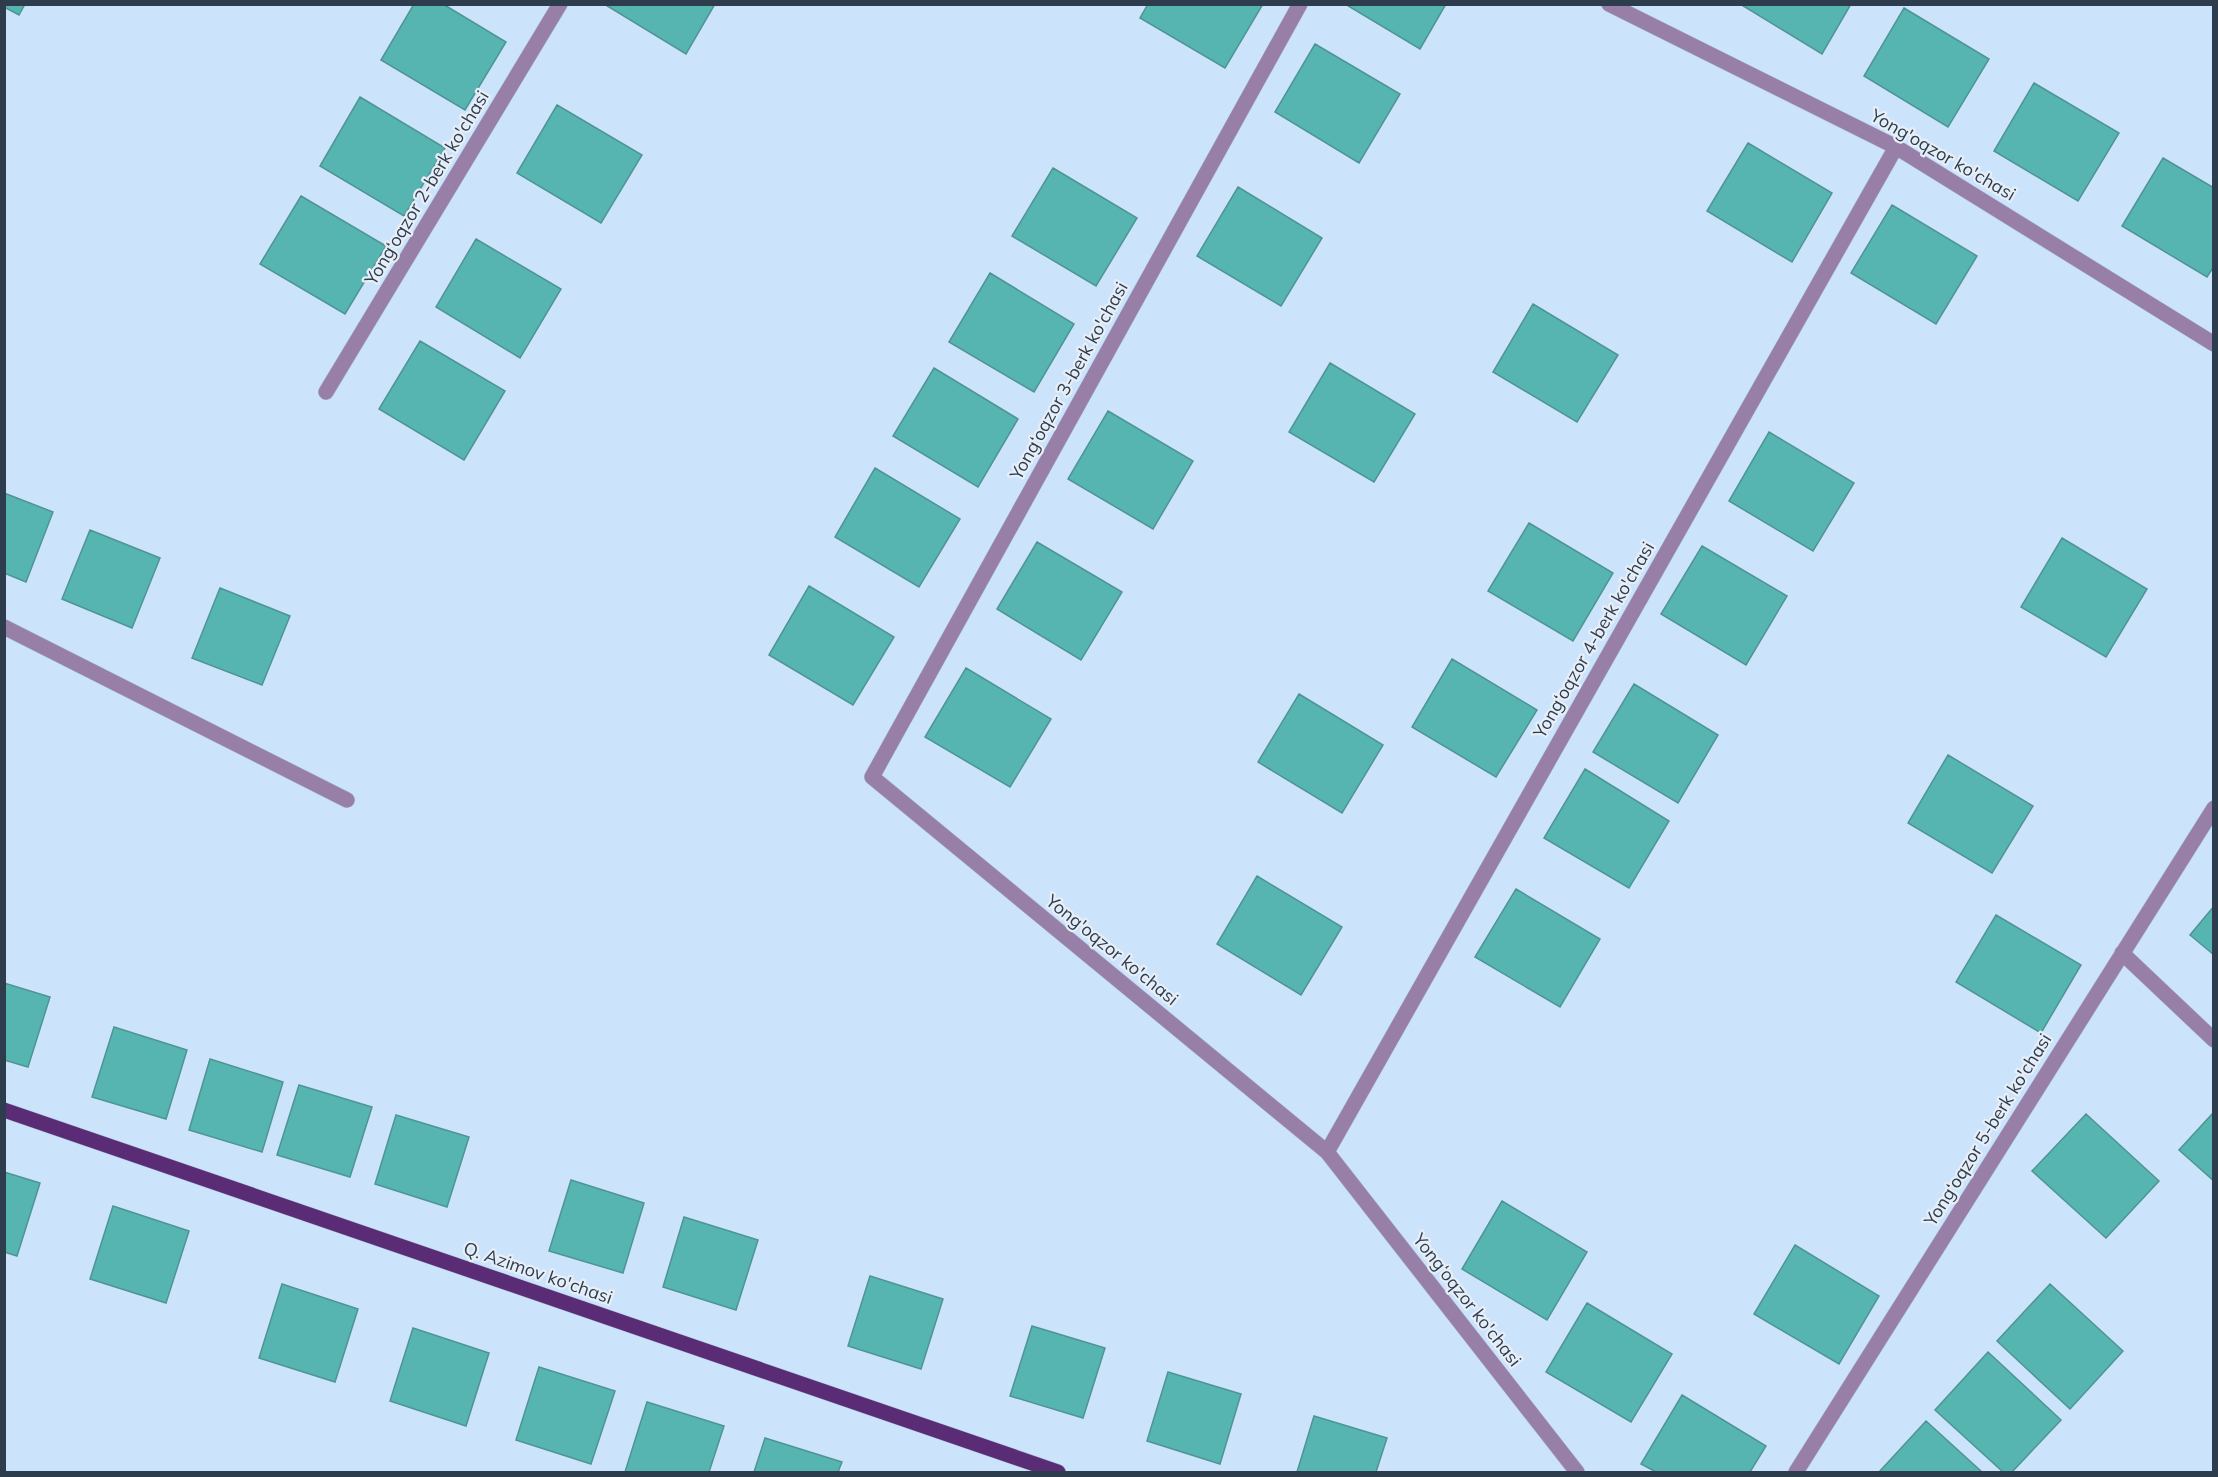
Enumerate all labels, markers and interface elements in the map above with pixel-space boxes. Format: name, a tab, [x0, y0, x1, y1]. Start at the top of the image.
street label: Yong‘oqzor 2-berk ko'chasi	[359, 86, 494, 290]
street label: Yong'oqzor ko'chasi	[1866, 103, 2020, 205]
street label: Yong‘oqzor 3-berk ko'chasi	[1004, 278, 1133, 485]
street label: Yong‘oqzor 4-berk ko'chasi	[1527, 538, 1659, 743]
street label: Yong'oqzor ko'chasi	[1041, 889, 1183, 1010]
street label: Yong‘oqzor 5-berk ko'chasi	[1918, 1029, 2056, 1231]
street label: Yong‘oqzor ko'chasi	[1407, 1228, 1527, 1371]
street label: Q. Azimov ko'chasi	[461, 1236, 616, 1309]

